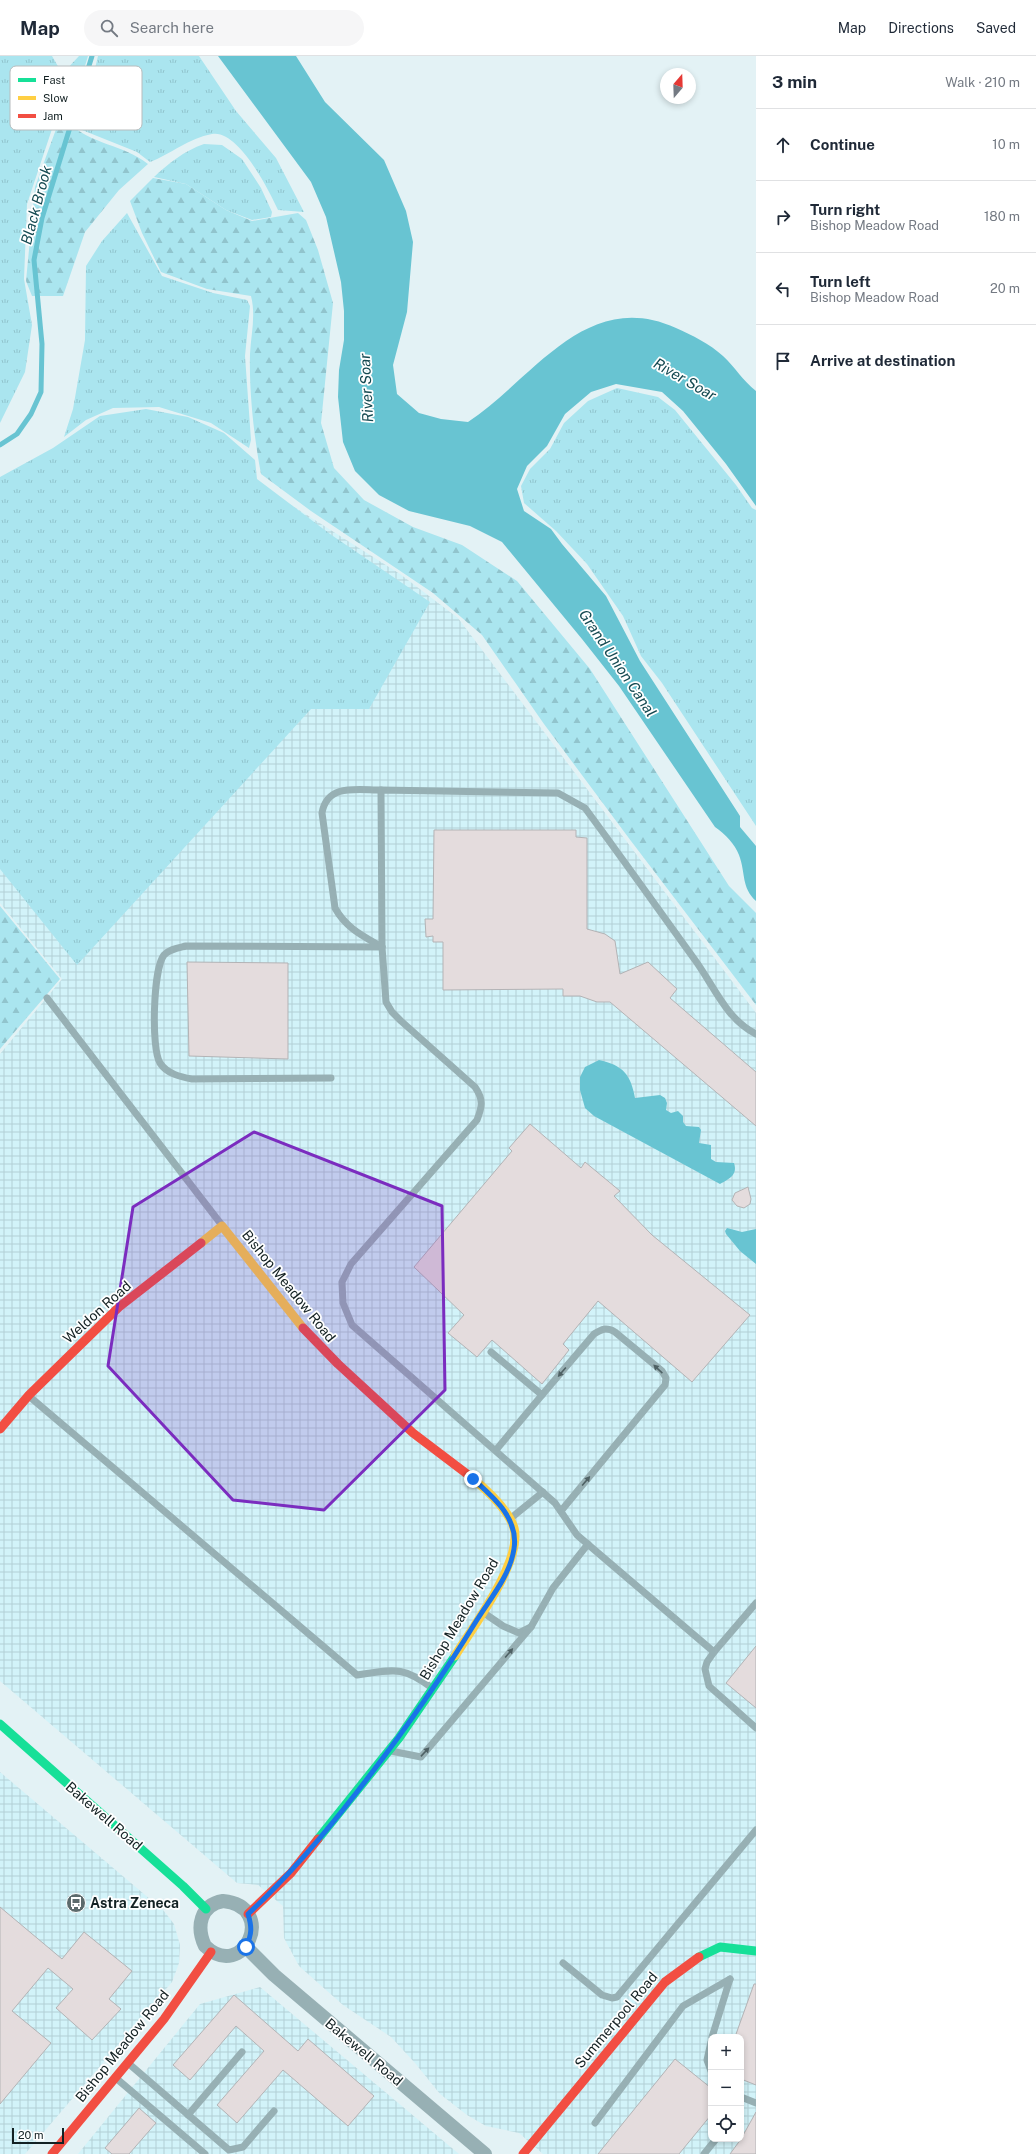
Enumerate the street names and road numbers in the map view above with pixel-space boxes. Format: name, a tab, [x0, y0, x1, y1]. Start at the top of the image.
street label: Bishop Meadow Road	[239, 1227, 339, 1345]
street label: Weldon Road	[60, 1277, 134, 1347]
street label: Bishop Meadow Road	[416, 1555, 502, 1683]
street label: Bakewell Road	[63, 1778, 145, 1854]
street label: Summerpool Road	[571, 1969, 661, 2071]
street label: Bishop Meadow Road	[72, 1987, 172, 2105]
street label: Bakewell Road	[322, 2015, 406, 2089]

